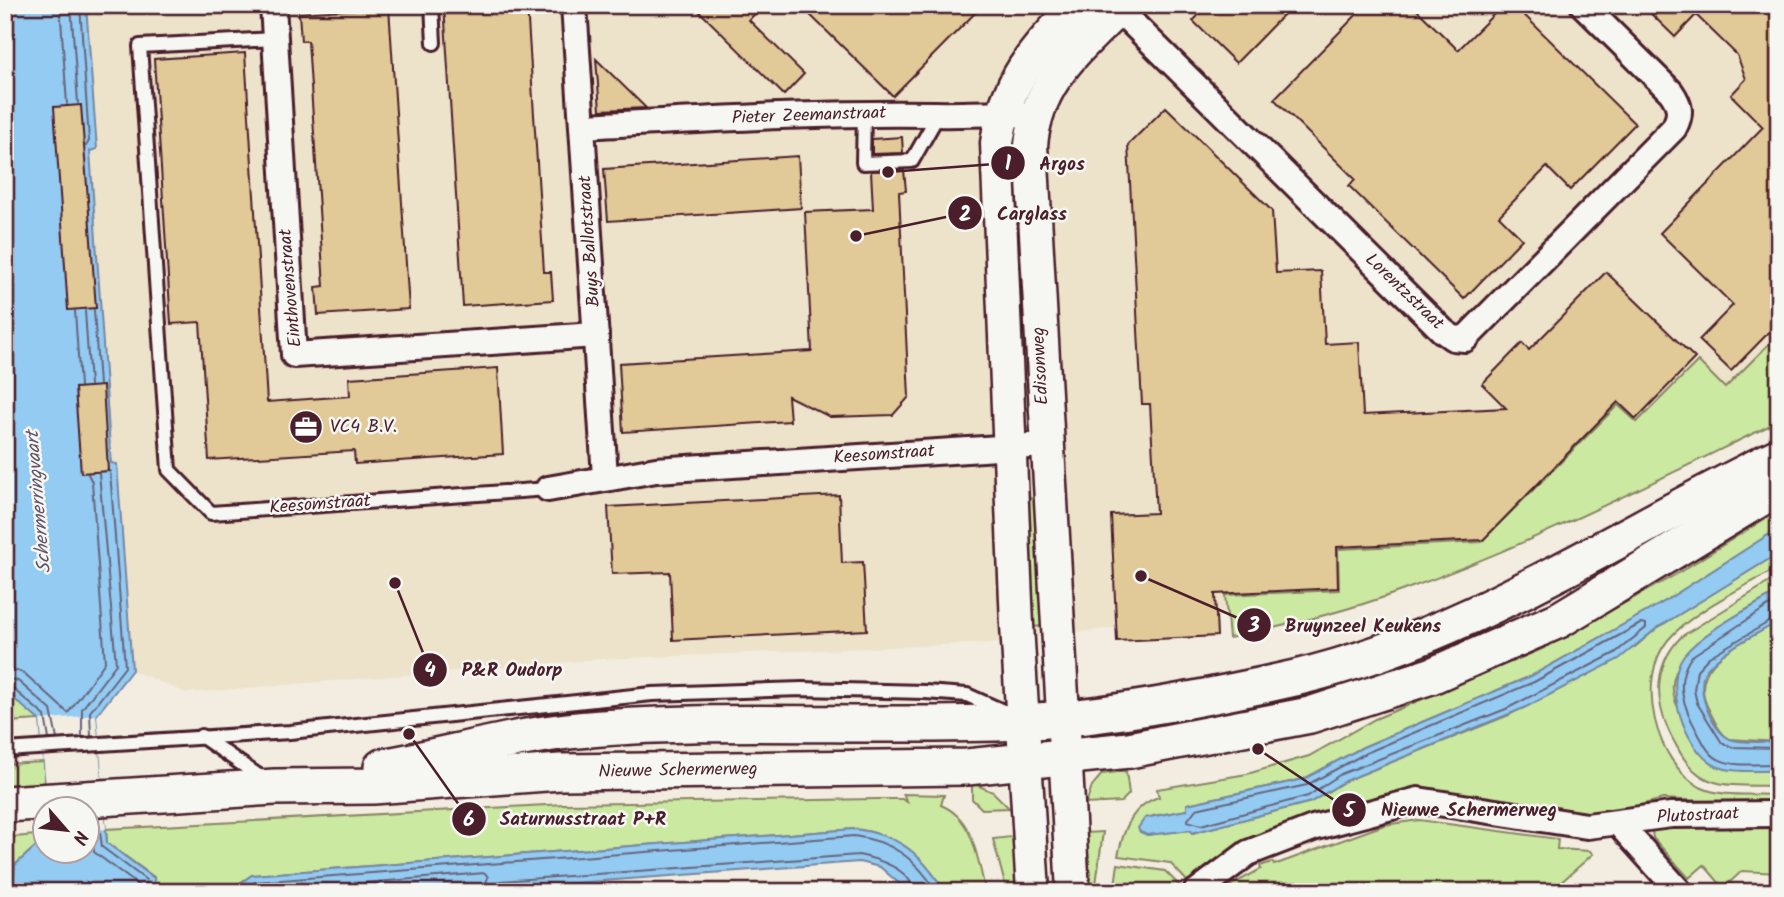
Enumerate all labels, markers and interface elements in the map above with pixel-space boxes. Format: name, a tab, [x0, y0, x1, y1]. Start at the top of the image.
street label: Pieter Zeemanstraat	[731, 99, 888, 133]
callout: Argos	[991, 143, 1099, 183]
text: 1	[1005, 148, 1012, 181]
text: Argos	[1039, 150, 1085, 180]
street label: Buys Ballotstraat	[571, 173, 609, 308]
callout: Carglass	[948, 193, 1081, 233]
text: 2	[959, 199, 971, 232]
text: Carglass	[997, 200, 1067, 230]
street label: Einthovenstraat	[271, 226, 311, 348]
street label: Lorentzstraat	[1358, 247, 1451, 338]
street label: Edisonweg	[1024, 326, 1058, 406]
office icon: VC4 B.V.	[287, 408, 325, 446]
place label: VC4 B.V.	[330, 413, 397, 442]
water label: Schermerringvaart	[18, 427, 60, 575]
street label: Keesomstraat	[832, 437, 937, 473]
street label: Keesomstraat	[268, 487, 373, 523]
callout: Bruynzeel Keukens	[1236, 605, 1455, 645]
text: 3	[1247, 610, 1260, 643]
text: Bruynzeel Keukens	[1285, 612, 1441, 642]
callout: P&R Oudorp	[412, 650, 576, 690]
text: 4	[424, 655, 436, 688]
text: P&R Oudorp	[461, 656, 563, 686]
street label: Nieuwe Schermerweg	[598, 755, 758, 787]
callout: Nieuwe Schermerweg	[1332, 790, 1570, 830]
text: 5	[1343, 795, 1357, 828]
north arrow	[32, 796, 102, 866]
text: Nieuwe Schermerweg	[1381, 796, 1557, 826]
callout: Saturnusstraat P+R	[451, 799, 680, 839]
street label: Plutostraat	[1656, 799, 1741, 833]
text: 6	[463, 804, 475, 837]
text: Saturnusstraat P+R	[500, 805, 667, 835]
text: N	[63, 825, 95, 849]

